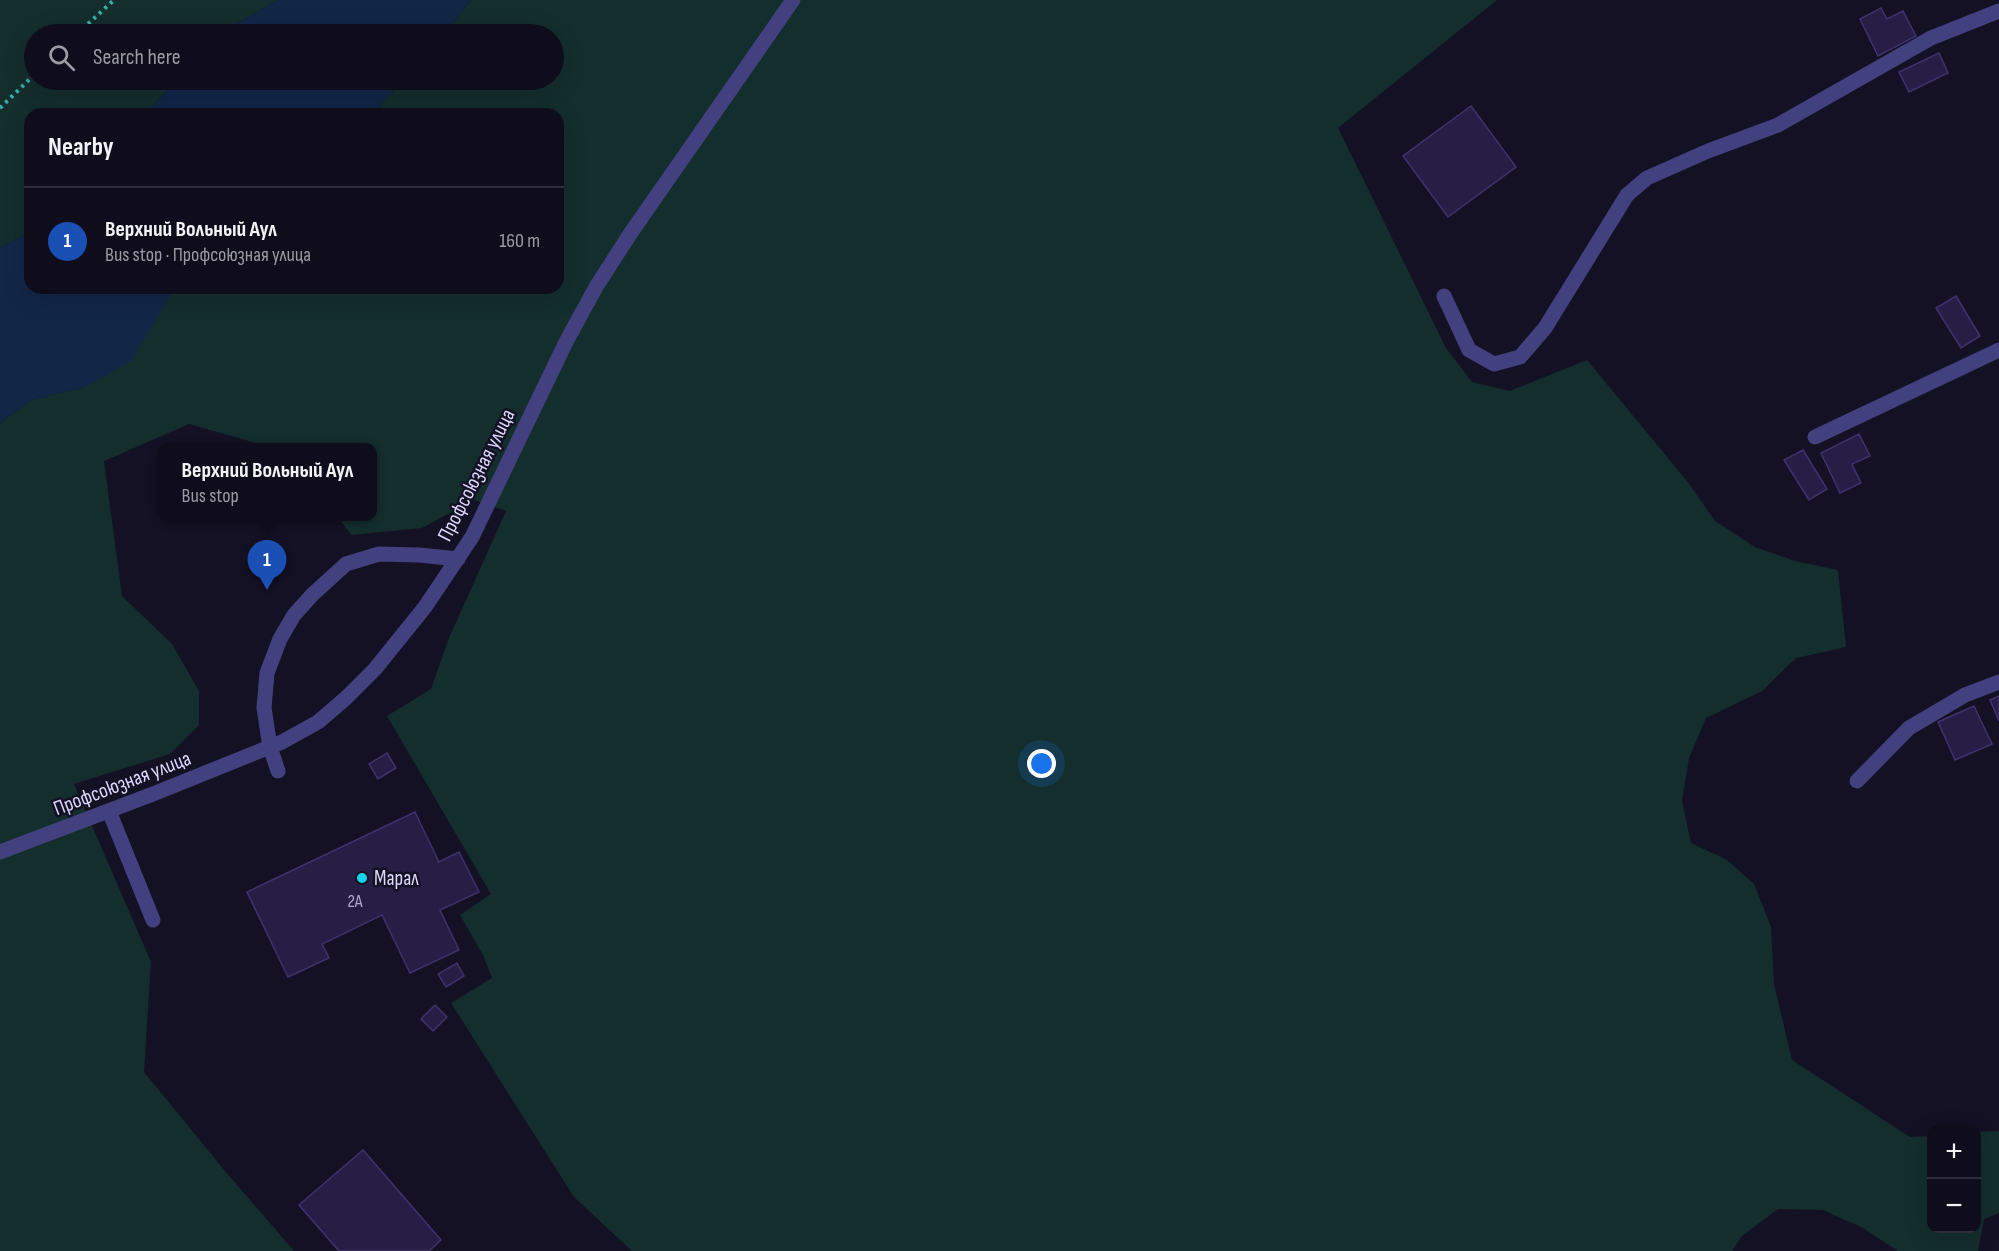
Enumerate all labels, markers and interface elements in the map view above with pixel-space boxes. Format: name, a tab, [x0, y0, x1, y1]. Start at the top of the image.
search box	[24, 24, 564, 90]
icon: search	[45, 41, 78, 74]
text: Search here	[93, 44, 180, 71]
text: Nearby	[48, 132, 114, 163]
text: Верхний Вольный Аул	[105, 216, 277, 243]
text: 1	[64, 229, 71, 253]
text: 160 m	[499, 229, 540, 253]
text: Bus stop · Профсоюзная улица	[105, 243, 311, 267]
street label: Профсоюзная улица	[432, 405, 521, 546]
popup	[158, 443, 377, 521]
text: Верхний Вольный Аул	[182, 457, 353, 484]
text: Bus stop	[182, 484, 239, 508]
pin: 1	[248, 540, 286, 590]
street label: Профсоюзная улица	[50, 746, 194, 821]
your location	[1027, 749, 1056, 778]
place label: Марал	[374, 866, 419, 891]
marker: Марал	[355, 871, 369, 885]
house number: 2А	[347, 891, 363, 912]
map controls	[1927, 1125, 1981, 1233]
button: +	[1927, 1125, 1981, 1179]
button: −	[1927, 1179, 1981, 1233]

